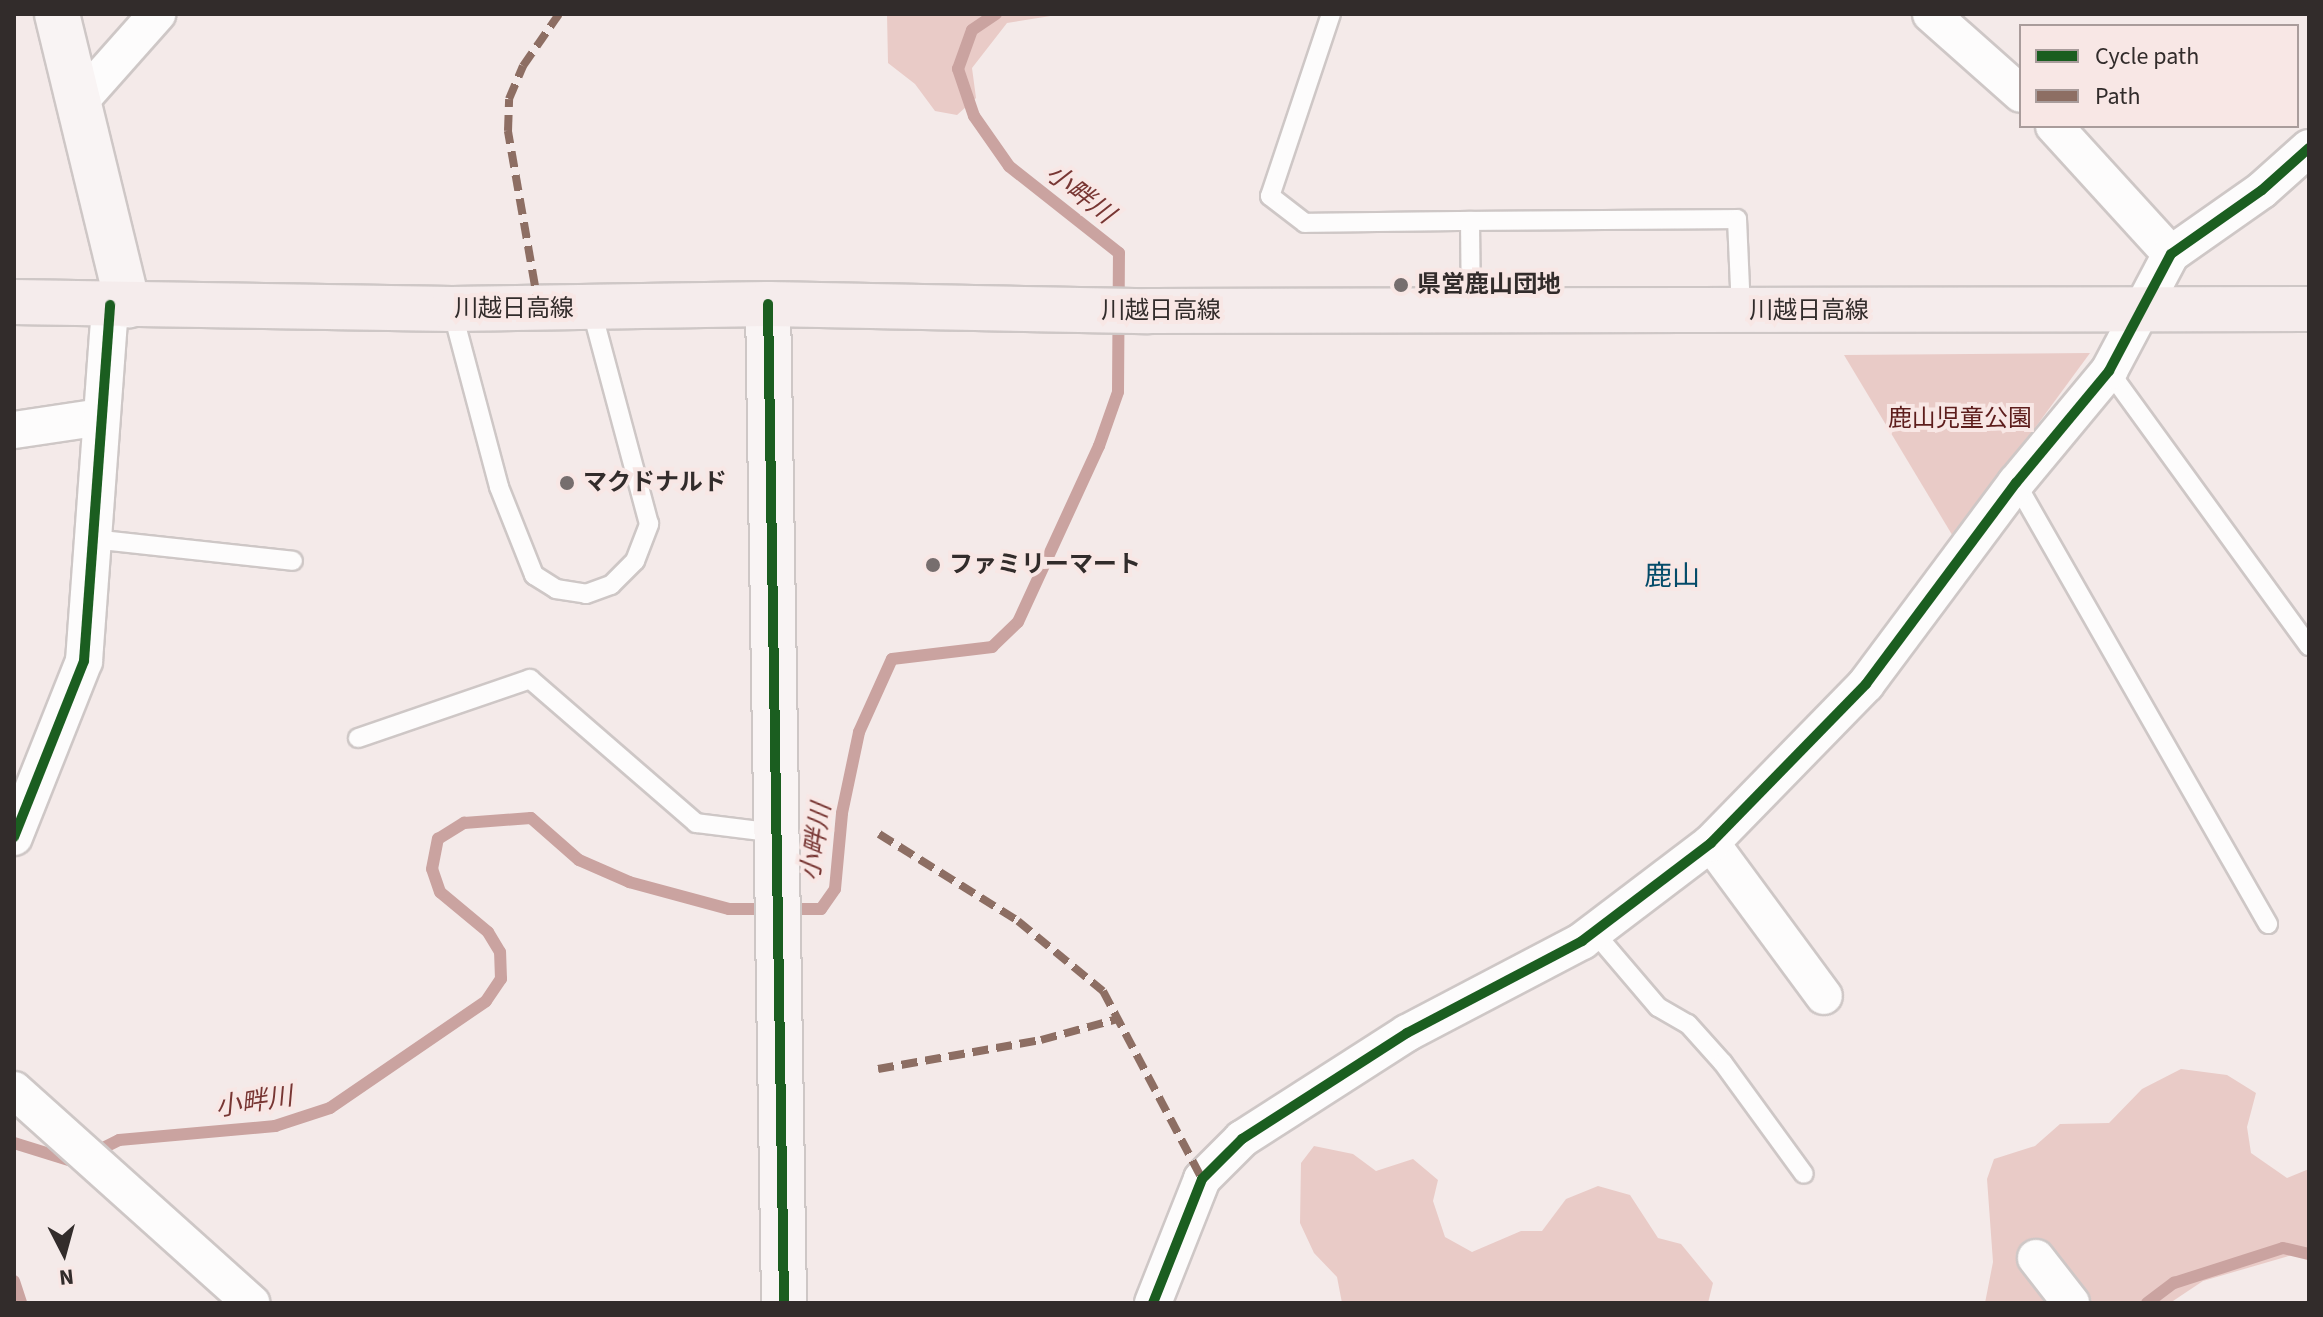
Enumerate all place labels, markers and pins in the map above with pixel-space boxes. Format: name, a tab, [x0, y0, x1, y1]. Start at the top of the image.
place label: 県営鹿山団地	[1417, 271, 1561, 299]
marker: 県営鹿山団地	[1392, 276, 1410, 294]
place label: マクドナルド	[583, 469, 727, 497]
marker: マクドナルド	[558, 474, 576, 492]
place label: ファミリーマート	[949, 551, 1141, 579]
marker: ファミリーマート	[924, 556, 942, 574]

